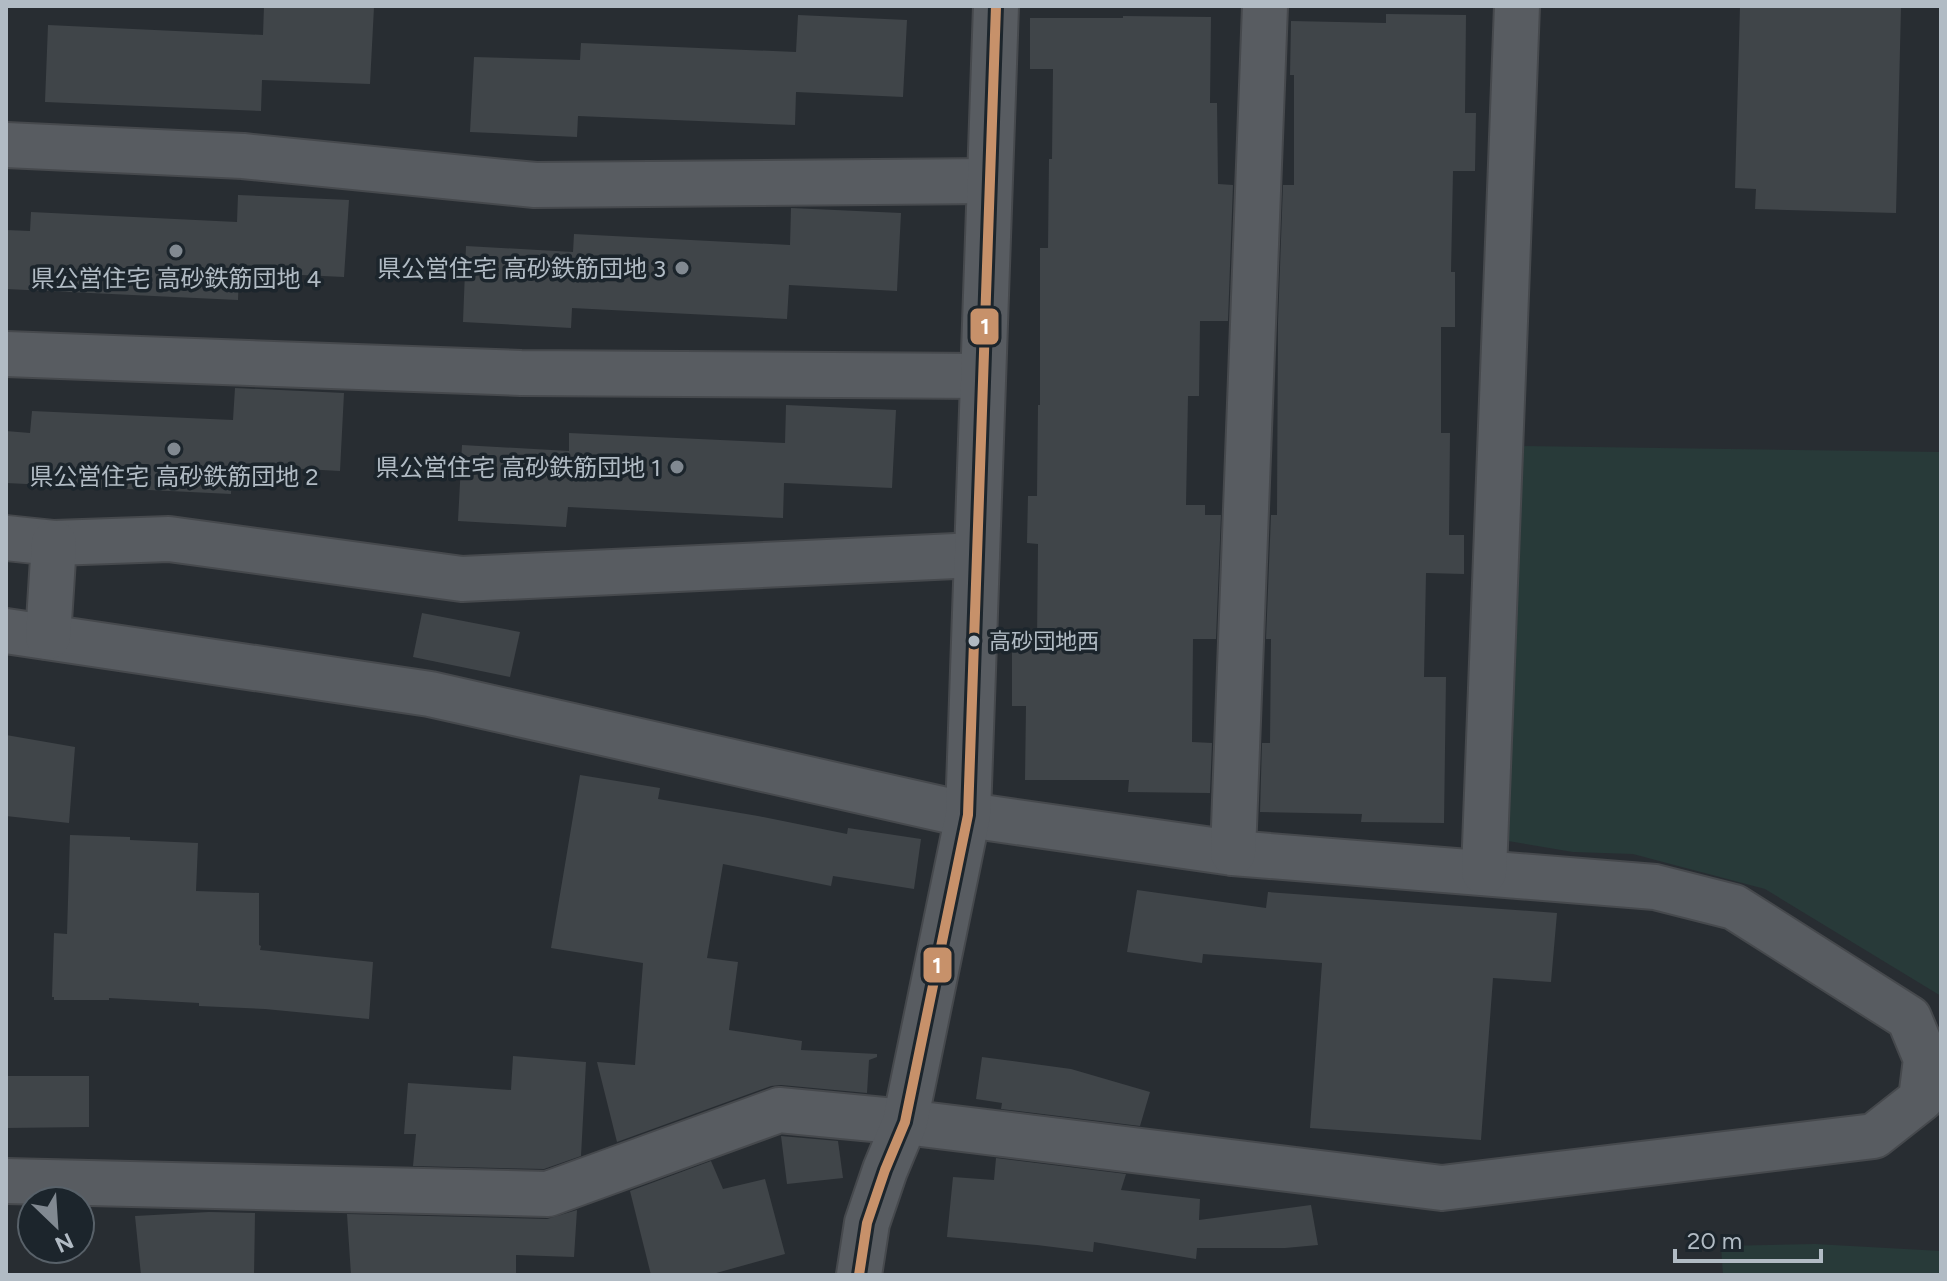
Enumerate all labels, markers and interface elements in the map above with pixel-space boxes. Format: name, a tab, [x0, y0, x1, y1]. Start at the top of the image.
marker: 県公営住宅 高砂鉄筋団地 4	[167, 242, 185, 260]
place label: 県公営住宅 高砂鉄筋団地 3	[377, 254, 666, 283]
marker: 県公営住宅 高砂鉄筋団地 3	[673, 259, 691, 277]
place label: 県公営住宅 高砂鉄筋団地 4	[31, 264, 321, 293]
line badge: 1	[969, 307, 1000, 346]
text: 1	[980, 313, 990, 340]
marker: 県公営住宅 高砂鉄筋団地 2	[165, 440, 183, 458]
place label: 県公営住宅 高砂鉄筋団地 1	[375, 453, 661, 482]
marker: 県公営住宅 高砂鉄筋団地 1	[668, 458, 686, 476]
place label: 県公営住宅 高砂鉄筋団地 2	[29, 462, 319, 491]
place label: 高砂団地西	[989, 628, 1099, 655]
marker: 高砂団地西	[966, 633, 982, 649]
line badge: 1	[922, 946, 953, 984]
text: 1	[932, 952, 942, 979]
north arrow	[16, 1185, 96, 1265]
scale bar	[1675, 1213, 1821, 1263]
text: 20 m	[1687, 1226, 1742, 1255]
text: N	[51, 1227, 78, 1259]

